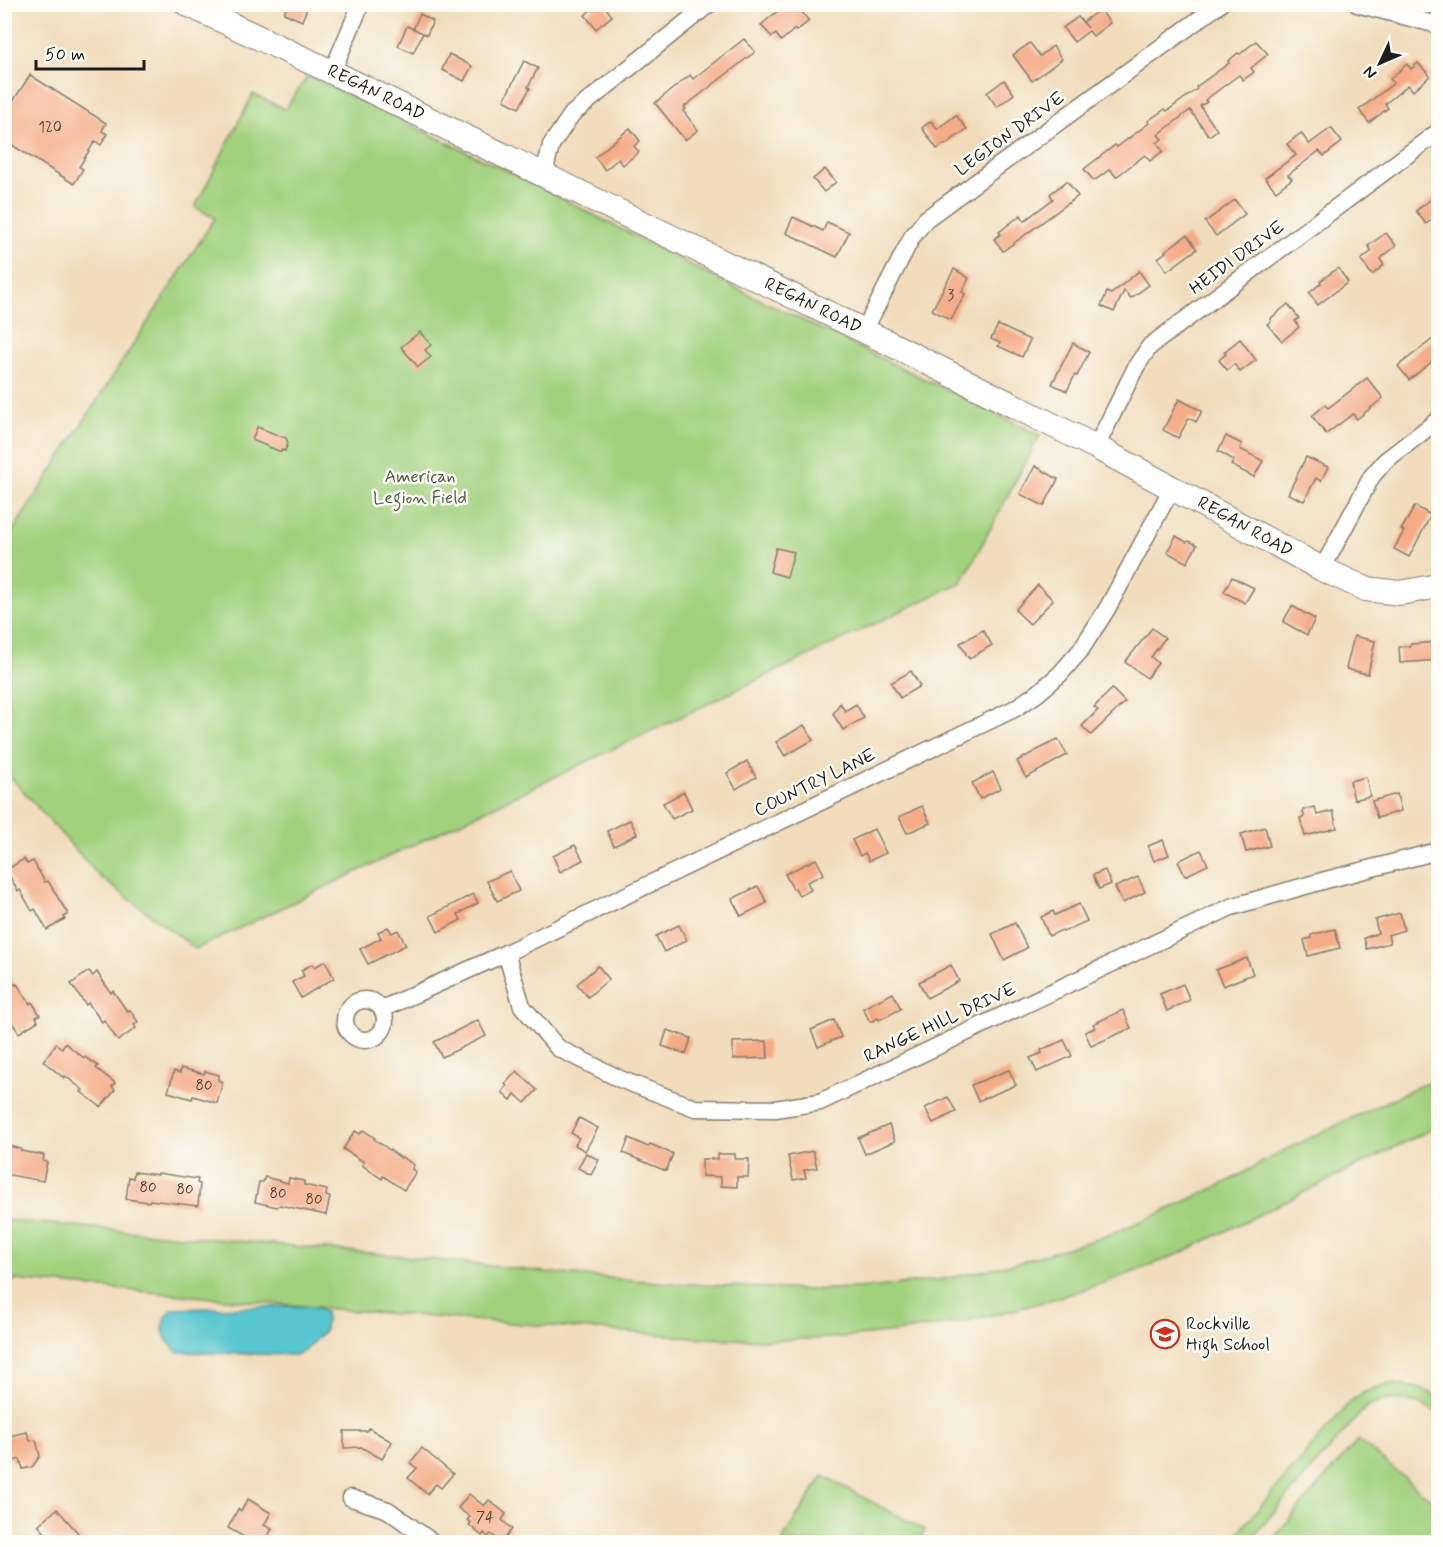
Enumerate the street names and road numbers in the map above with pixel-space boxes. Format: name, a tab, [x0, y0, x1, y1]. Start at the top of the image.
street label: REGAN ROAD	[323, 59, 429, 127]
street label: LEGION DRIVE	[950, 86, 1070, 182]
street label: HEIDI DRIVE	[1185, 215, 1290, 301]
street label: REGAN ROAD	[760, 272, 866, 340]
street label: REGAN ROAD	[1193, 491, 1297, 563]
street label: COUNTRY LANE	[750, 743, 880, 823]
street label: RANGE HILL DRIVE	[860, 977, 1020, 1069]

